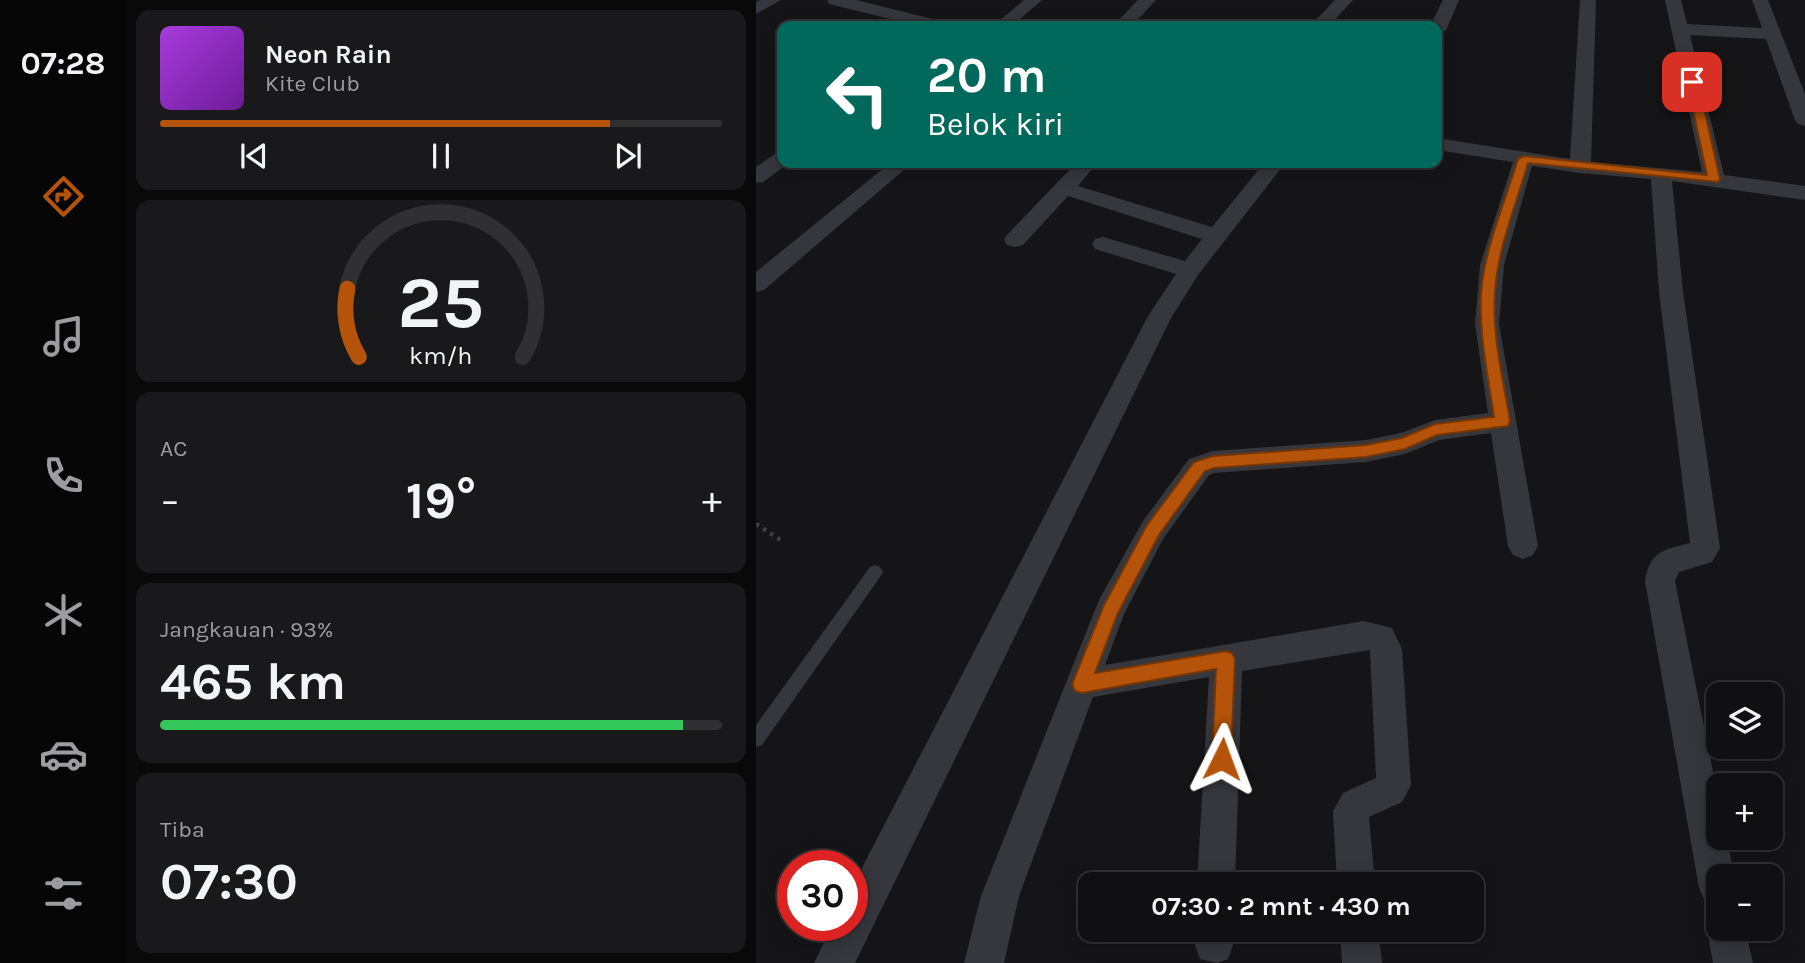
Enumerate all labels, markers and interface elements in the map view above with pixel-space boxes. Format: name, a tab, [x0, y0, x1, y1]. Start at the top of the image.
text: Neon Rain	[265, 39, 392, 70]
text: 07:28	[21, 45, 105, 82]
text: 20 m	[927, 47, 1047, 104]
icon: left	[812, 49, 903, 140]
pin	[1662, 52, 1722, 112]
icon: arrive	[1673, 63, 1711, 101]
text: Kite Club	[265, 70, 360, 97]
text: Belok kiri	[927, 106, 1064, 143]
icon: previous	[235, 137, 273, 175]
icon: pause	[422, 137, 460, 175]
icon: next	[609, 137, 647, 175]
icon: directions	[39, 172, 88, 221]
text: 25	[398, 261, 484, 346]
icon: music	[39, 312, 88, 361]
text: km/h	[409, 341, 473, 370]
text: AC	[160, 435, 187, 462]
icon: phone	[39, 451, 88, 500]
text: 19°	[406, 470, 476, 531]
text: −	[160, 478, 180, 523]
text: +	[702, 478, 722, 523]
icon: climate	[39, 590, 88, 639]
text: Jangkauan · 93%	[160, 616, 334, 643]
text: 465 km	[160, 651, 346, 712]
map controls	[1706, 682, 1783, 941]
button: layers	[1706, 682, 1783, 759]
position arrow	[1185, 722, 1259, 796]
icon: car	[39, 730, 88, 779]
button: +	[1706, 773, 1783, 850]
text: Tiba	[160, 816, 205, 843]
speed limit sign: 30	[777, 850, 868, 941]
text: 07:30	[160, 851, 298, 912]
button: −	[1706, 864, 1783, 941]
icon: filters	[39, 869, 88, 918]
text: 07:30 · 2 mnt · 430 m	[1151, 891, 1411, 922]

